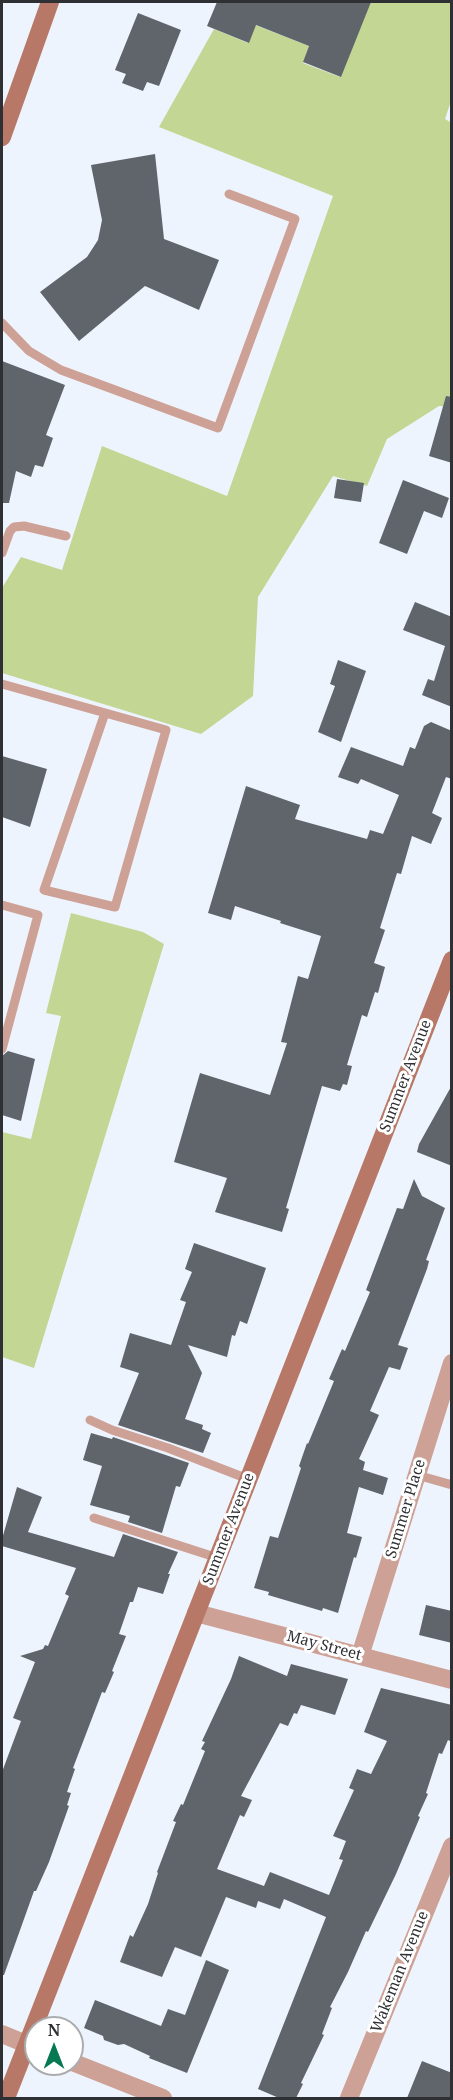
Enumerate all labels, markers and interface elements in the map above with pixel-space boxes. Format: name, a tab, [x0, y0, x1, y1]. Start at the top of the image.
street label: Summer Avenue	[376, 1017, 436, 1135]
street label: Summer Place	[382, 1457, 430, 1561]
street label: Summer Avenue	[199, 1470, 259, 1588]
street label: May Street	[285, 1627, 363, 1665]
street label: Wakeman Avenue	[367, 1909, 433, 2035]
north arrow	[24, 2016, 84, 2076]
text: N	[48, 2019, 60, 2041]

